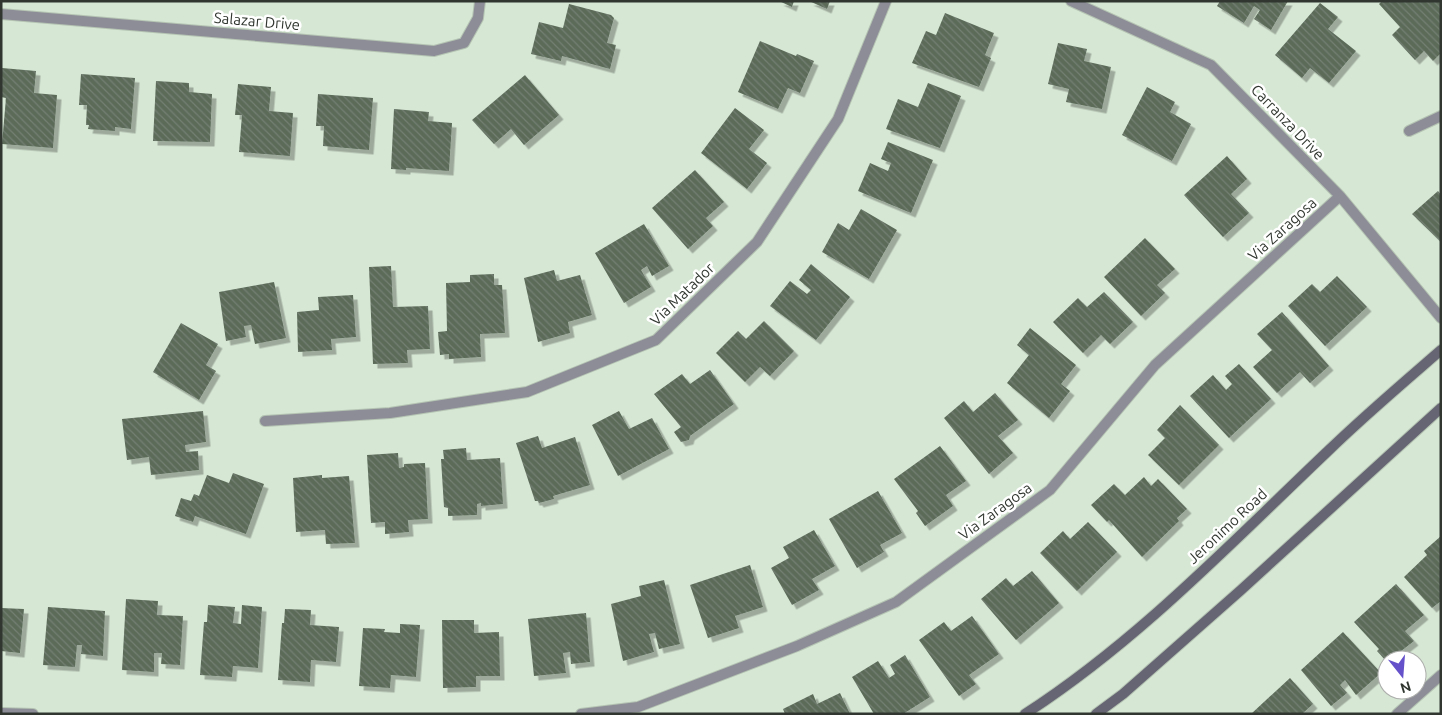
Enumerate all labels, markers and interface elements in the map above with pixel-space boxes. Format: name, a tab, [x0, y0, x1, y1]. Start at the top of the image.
street label: Salazar Drive	[213, 9, 301, 33]
street label: Carranza Drive	[1248, 81, 1328, 163]
street label: Via Zaragosa	[1244, 194, 1320, 264]
street label: Via Matador	[646, 259, 718, 329]
street label: Via Zaragosa	[955, 479, 1035, 543]
street label: Jeronimo Road	[1184, 485, 1270, 567]
north arrow	[1377, 650, 1427, 700]
text: N	[1398, 678, 1413, 697]

